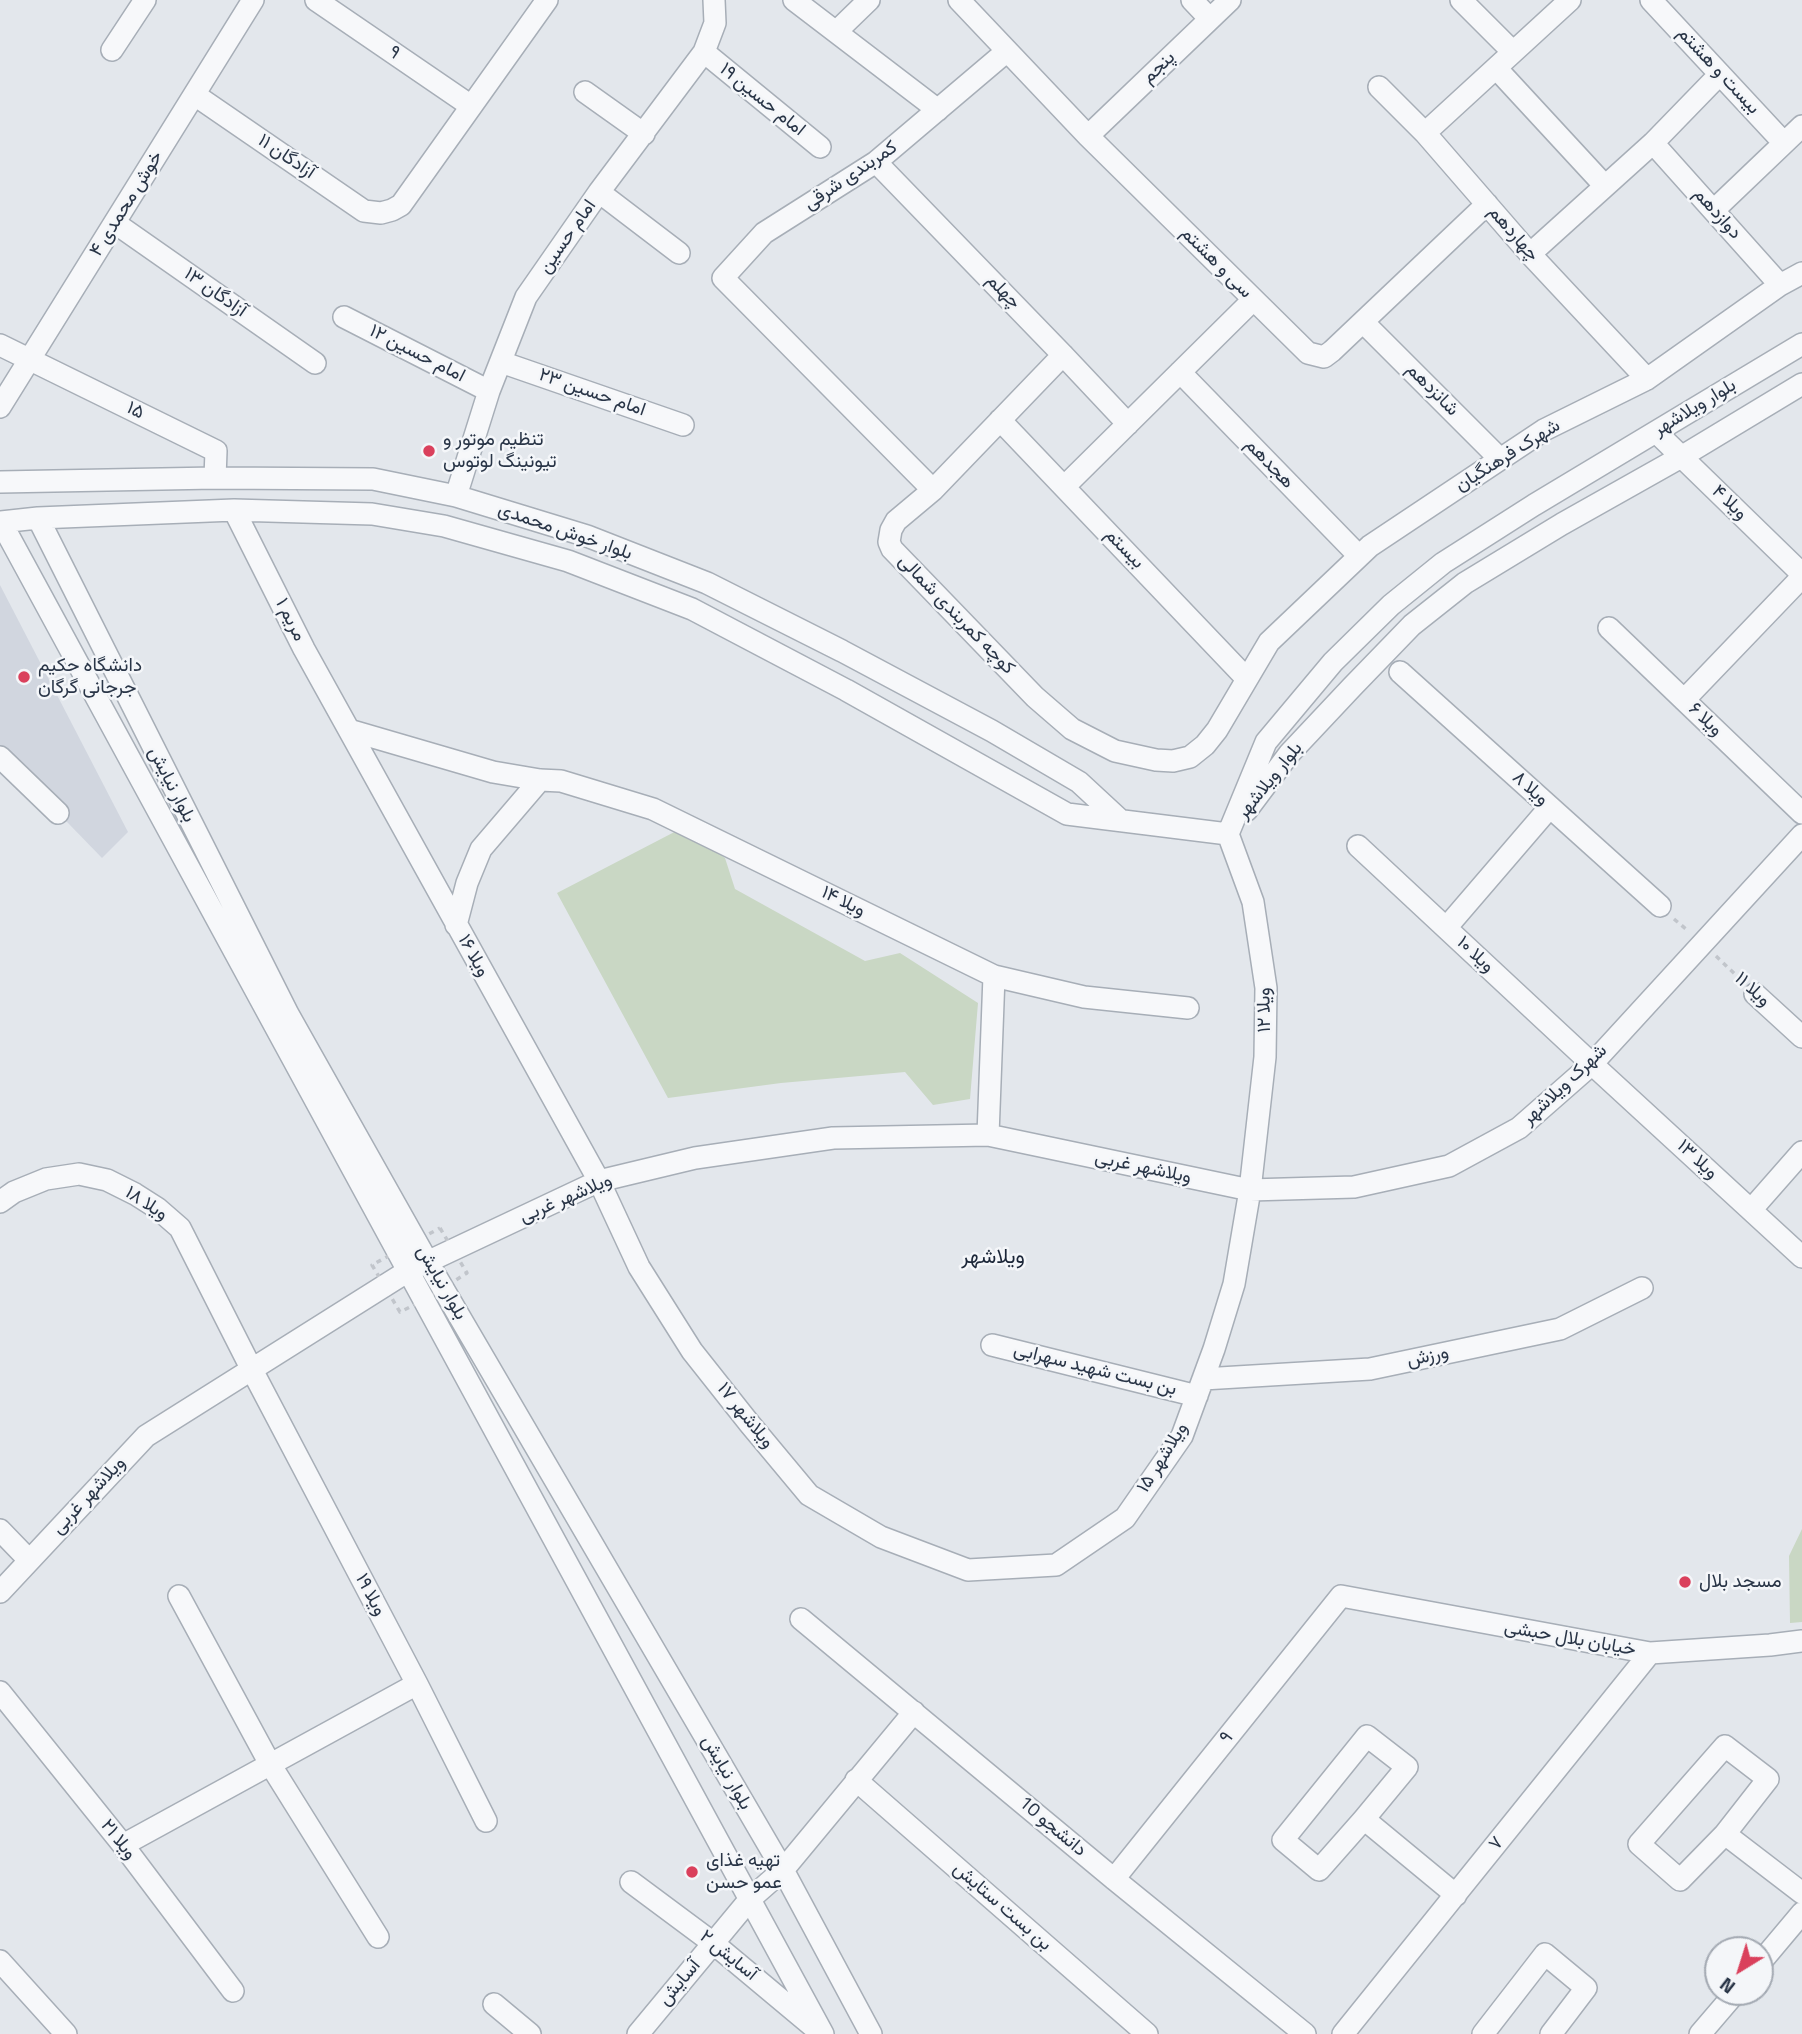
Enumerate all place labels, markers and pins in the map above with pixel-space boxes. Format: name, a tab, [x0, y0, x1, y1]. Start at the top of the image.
place label: تنظیم موتور و تیونینگ لوتوس	[443, 429, 557, 473]
marker: تنظیم موتور و تیونینگ لوتوس	[421, 443, 437, 459]
place label: دانشگاه حکیم جرجانی گرگان	[38, 655, 142, 699]
marker: دانشگاه حکیم جرجانی گرگان	[16, 669, 32, 685]
place label: مسجد بلال	[1699, 1571, 1782, 1593]
marker: مسجد بلال	[1677, 1574, 1693, 1590]
place label: تهیه غذای عمو حسن	[706, 1850, 782, 1894]
marker: تهیه غذای عمو حسن	[684, 1864, 700, 1880]

